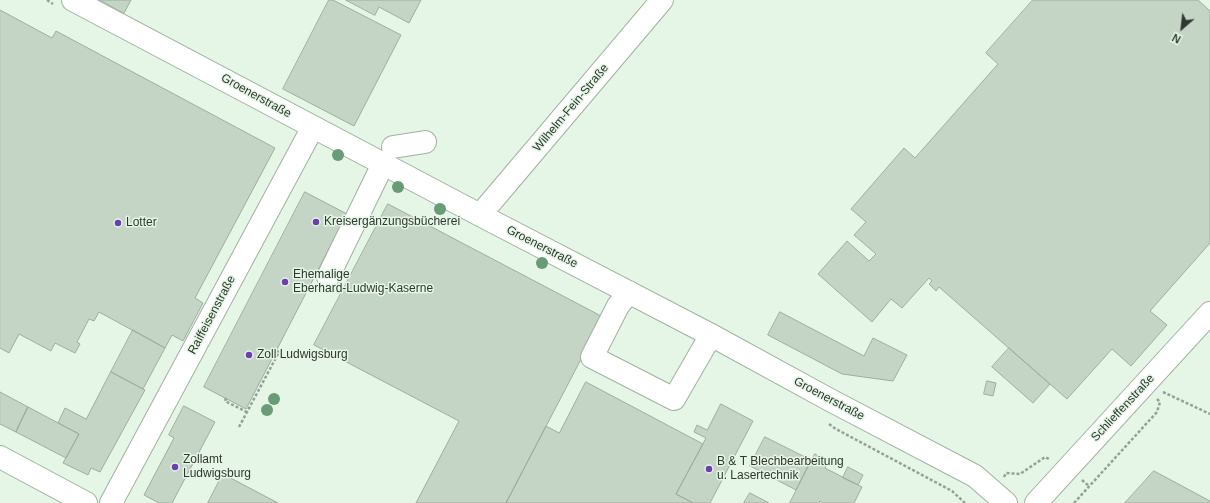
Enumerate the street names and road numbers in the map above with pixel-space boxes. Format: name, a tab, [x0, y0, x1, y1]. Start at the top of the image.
street label: Wilhelm-Fein-Straße	[530, 61, 612, 155]
street label: Groenerstraße	[218, 71, 294, 121]
street label: Groenerstraße	[504, 223, 580, 271]
street label: Raiffeisenstraße	[185, 273, 239, 357]
street label: Schlieffenstraße	[1088, 371, 1158, 445]
street label: Groenerstraße	[791, 374, 867, 424]

